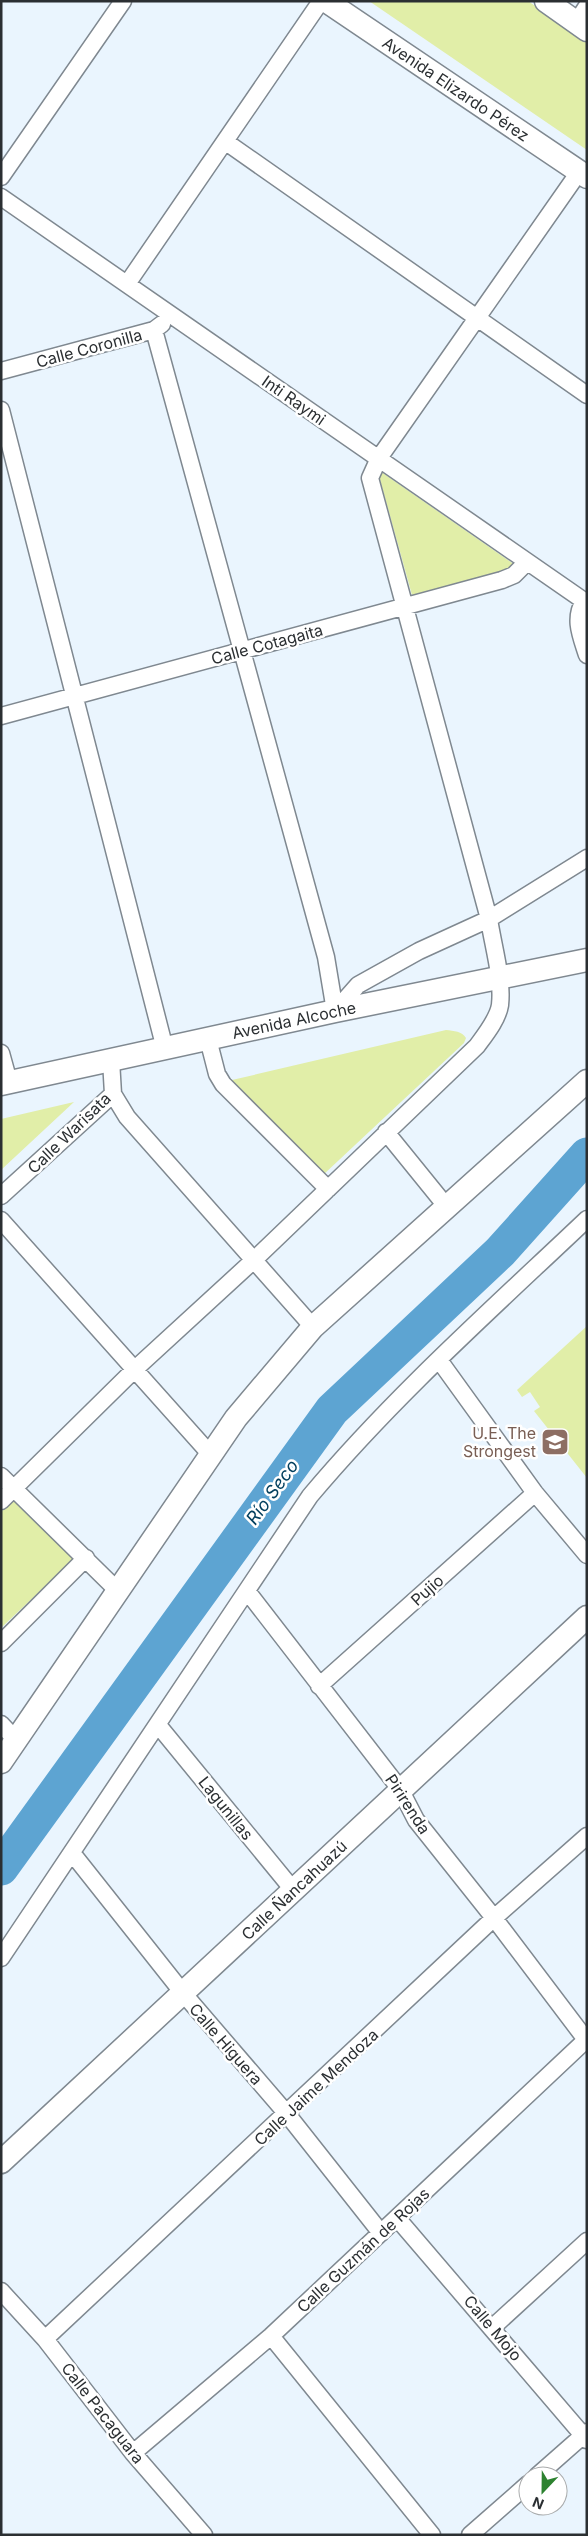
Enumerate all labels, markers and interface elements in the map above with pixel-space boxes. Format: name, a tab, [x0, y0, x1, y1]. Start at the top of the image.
street label: Avenida Elizardo Pérez	[379, 32, 533, 146]
street label: Calle Coronilla	[34, 324, 144, 372]
street label: Inti Raymi	[258, 371, 330, 429]
street label: Calle Cotagaita	[209, 619, 325, 669]
street label: Avenida Alcoche	[230, 997, 358, 1043]
street label: Calle Warisata	[23, 1088, 115, 1178]
place label: U.E. The Strongest	[463, 1423, 536, 1461]
school or university icon: U.E. The Strongest	[540, 1427, 570, 1457]
water label: Río Seco	[242, 1456, 302, 1528]
street label: Pujio	[407, 1570, 447, 1610]
street label: Pirirenda	[381, 1770, 435, 1838]
street label: Lagunillas	[194, 1772, 258, 1844]
street label: Calle Ñancahuazú	[237, 1836, 351, 1944]
street label: Calle Higuera	[185, 1999, 267, 2089]
street label: Calle Jaime Mendoza	[250, 2024, 382, 2150]
street label: Calle Guzmán de Rojas	[293, 2183, 433, 2317]
street label: Calle Mojo	[460, 2291, 526, 2365]
street label: Calle Pacaguara	[57, 2358, 149, 2468]
north arrow	[518, 2466, 568, 2516]
text: N	[530, 2494, 546, 2513]

